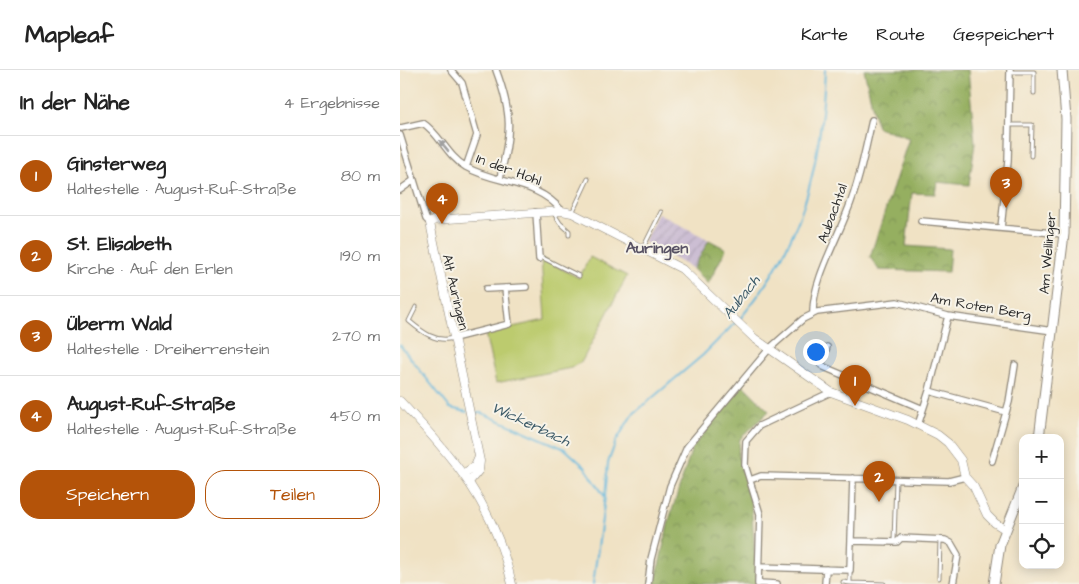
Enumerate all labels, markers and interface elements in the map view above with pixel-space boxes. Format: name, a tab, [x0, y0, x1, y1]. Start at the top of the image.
text: Mapleaf	[25, 18, 114, 52]
text: Karte	[801, 22, 848, 47]
text: Route	[876, 22, 925, 47]
text: Gespeichert	[953, 22, 1054, 47]
text: In der Nähe	[20, 88, 130, 117]
text: 4 Ergebnisse	[283, 92, 380, 114]
one-way arrow	[438, 139, 449, 152]
street label: In der Hohl	[473, 149, 544, 191]
text: Ginsterweg	[67, 151, 166, 178]
text: 1	[35, 165, 37, 187]
text: 80 m	[341, 165, 380, 187]
pin: 3	[990, 167, 1022, 208]
text: Haltestelle · August-Ruf-Straße	[67, 178, 296, 200]
street label: Aubachtal	[813, 181, 853, 246]
pin: 4	[426, 183, 458, 224]
street label: Am Wellinger	[1034, 211, 1062, 295]
text: St. Elisabeth	[67, 231, 172, 258]
district label: Auringen	[626, 237, 688, 261]
text: 2	[31, 245, 41, 267]
text: 190 m	[340, 245, 380, 267]
street label: Alt Auringen	[437, 252, 473, 332]
text: Kirche · Auf den Erlen	[67, 258, 233, 280]
water label: Aubach	[718, 271, 765, 324]
street label: Am Roten Berg	[929, 288, 1033, 326]
text: Überm Wald	[67, 311, 172, 338]
text: 3	[32, 325, 40, 347]
text: 270 m	[332, 325, 380, 347]
text: Haltestelle · Dreiherrenstein	[67, 338, 269, 360]
your location	[803, 339, 829, 365]
pin: 1	[839, 365, 871, 406]
text: August-Ruf-Straße	[67, 391, 236, 418]
water label: Wickerbach	[488, 397, 574, 452]
text: 4	[31, 405, 41, 427]
text: 450 m	[329, 405, 380, 427]
text: Haltestelle · August-Ruf-Straße	[67, 418, 296, 440]
map controls	[1019, 434, 1064, 569]
button: +	[1019, 434, 1064, 479]
pin: 2	[863, 461, 895, 502]
button: Speichern	[20, 470, 195, 519]
button: Teilen	[205, 470, 380, 519]
button: −	[1019, 479, 1064, 524]
button: locate	[1019, 524, 1064, 569]

